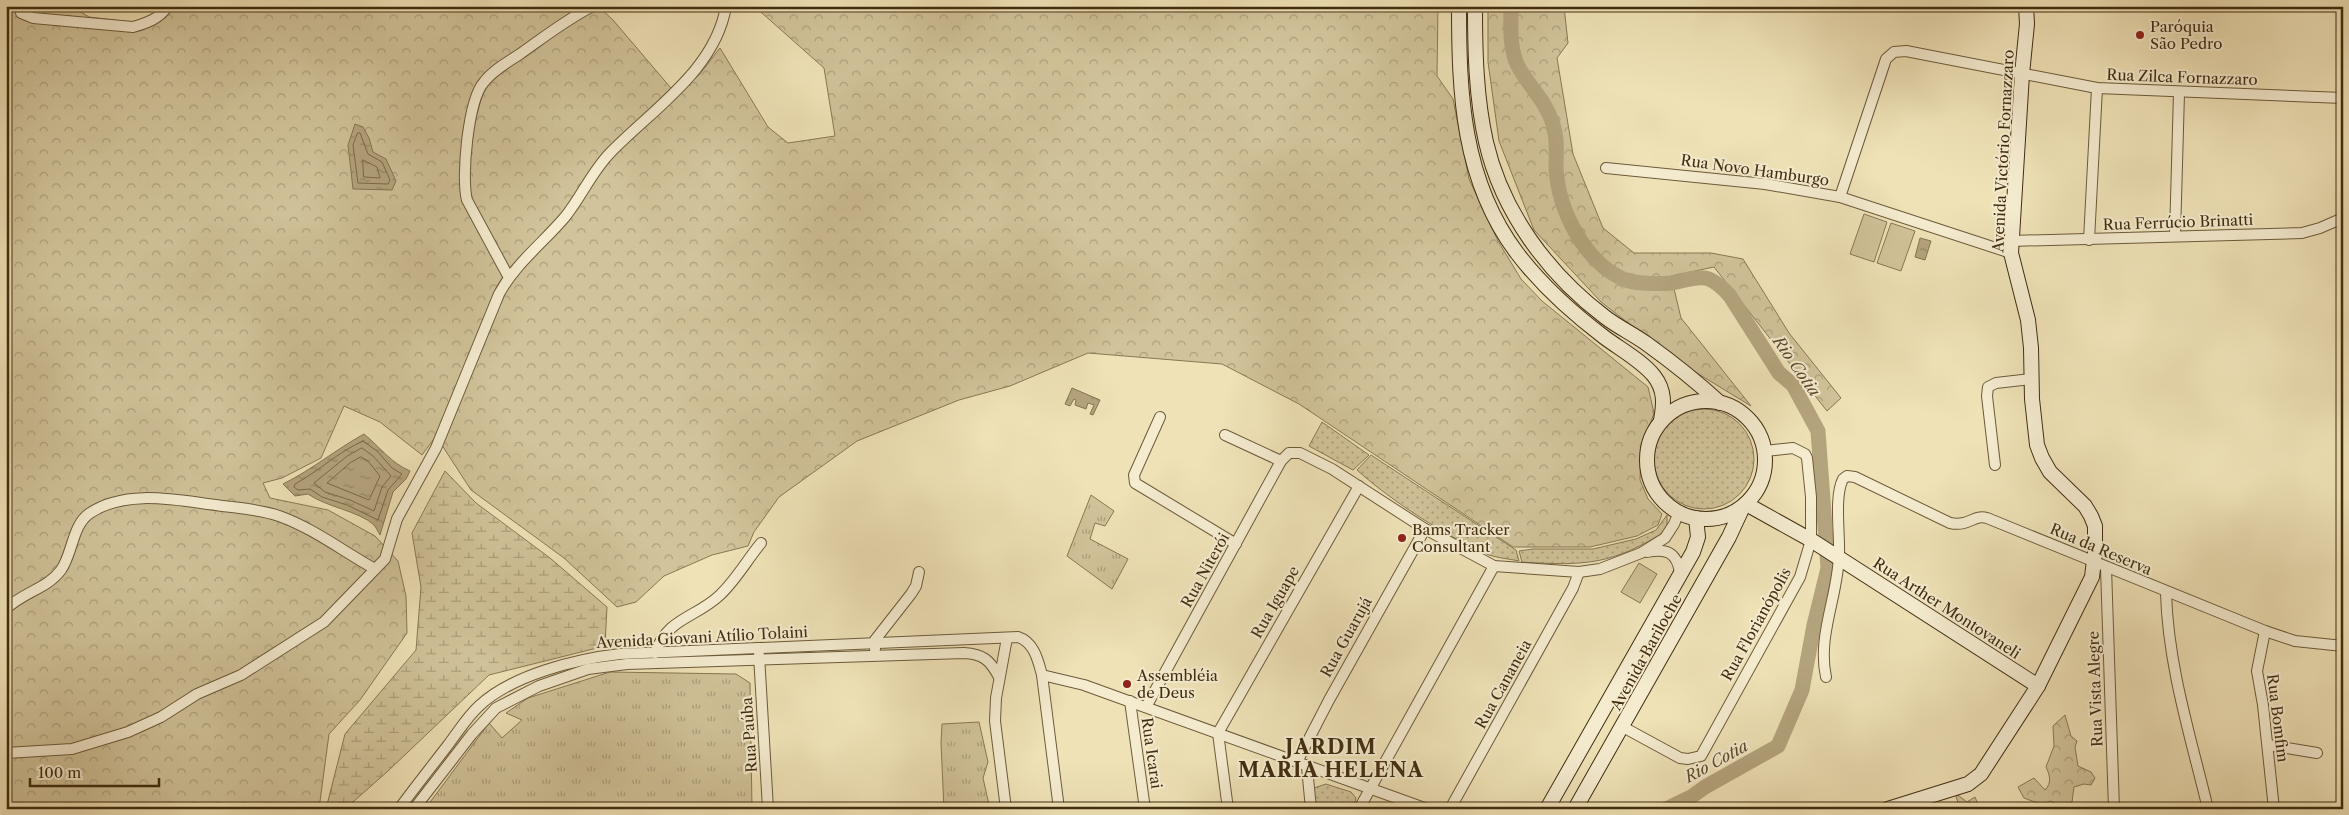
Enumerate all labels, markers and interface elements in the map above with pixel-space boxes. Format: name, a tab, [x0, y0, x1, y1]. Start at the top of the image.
place label: Paróquia São Pedro	[2150, 17, 2222, 53]
marker: Paróquia São Pedro	[2134, 29, 2146, 41]
street label: Avenida Victório Fornazzaro	[1988, 49, 2018, 254]
street label: Rua Zilca Fornazzaro	[2106, 65, 2258, 89]
street label: Rua Novo Hamburgo	[1680, 150, 1830, 190]
street label: Rua Ferrúcio Brinatti	[2102, 210, 2254, 234]
water label: Rio Cotia	[1768, 330, 1825, 401]
street label: Rua da Reserva	[2047, 519, 2155, 579]
place label: Bams Tracker Consultant	[1412, 520, 1510, 556]
street label: Rua Niterói	[1177, 529, 1233, 611]
marker: Bams Tracker Consultant	[1396, 532, 1408, 544]
street label: Rua Arther Montovaneli	[1870, 553, 2025, 663]
street label: Rua Iguape	[1247, 563, 1303, 641]
street label: Rua Florianópolis	[1717, 564, 1795, 684]
street label: Avenida Bariloche	[1606, 591, 1686, 714]
street label: Rua Guarujá	[1316, 593, 1376, 680]
street label: Avenida Giovani Atílio Tolaini	[595, 622, 809, 652]
street label: Rua Vista Alegre	[2083, 631, 2107, 747]
street label: Rua Cananeia	[1471, 636, 1535, 732]
place label: Assembléia de Deus	[1136, 666, 1218, 702]
street label: Rua Bomfim	[2263, 673, 2293, 763]
marker: Assembléia de Deus	[1121, 678, 1133, 690]
street label: Rua Paúba	[737, 697, 761, 773]
street label: Rua Icarai	[1138, 716, 1166, 790]
district label: JARDIM MARIA HELENA	[1238, 735, 1424, 782]
water label: Rio Cotia	[1679, 735, 1752, 788]
scale bar	[30, 755, 159, 787]
text: 100 m	[38, 763, 81, 782]

